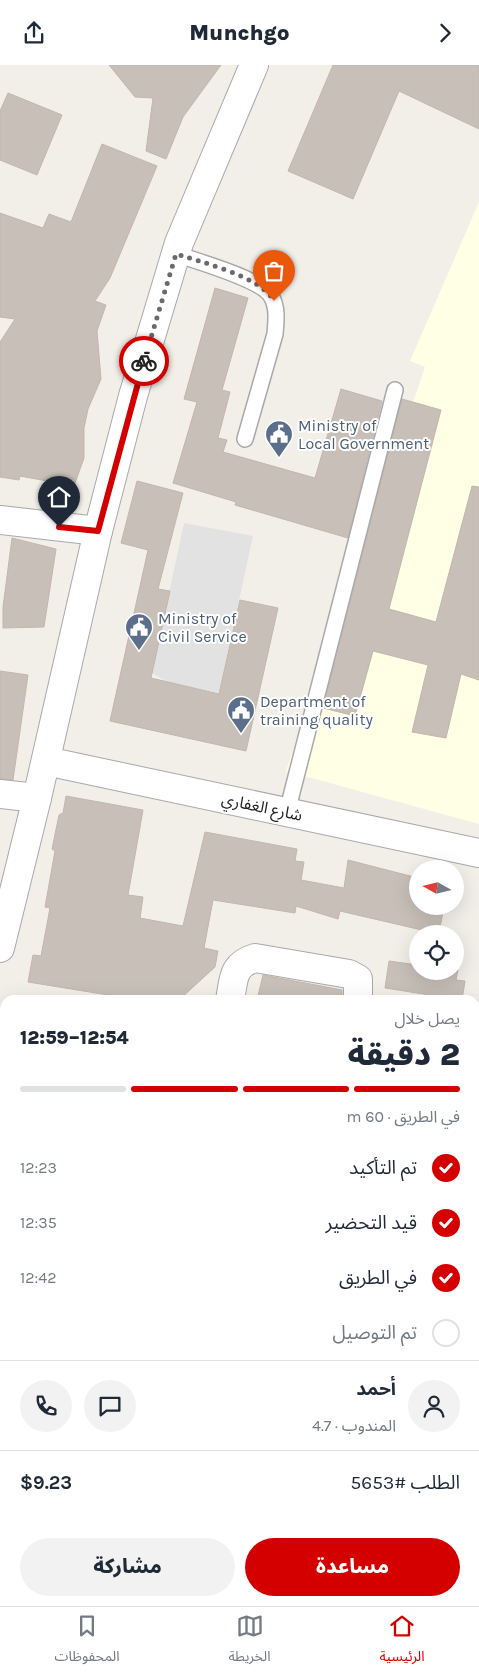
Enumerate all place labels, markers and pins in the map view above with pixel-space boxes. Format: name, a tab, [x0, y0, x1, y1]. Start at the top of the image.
pin	[253, 250, 295, 301]
place label: Ministry of Local Government	[298, 416, 429, 453]
public building icon: Ministry of Local Government	[264, 419, 294, 458]
pin	[38, 476, 80, 527]
place label: Ministry of Civil Service	[158, 609, 247, 646]
public building icon: Ministry of Civil Service	[124, 612, 154, 651]
place label: Department of training quality	[260, 692, 373, 729]
public building icon: Department of training quality	[226, 695, 256, 734]

